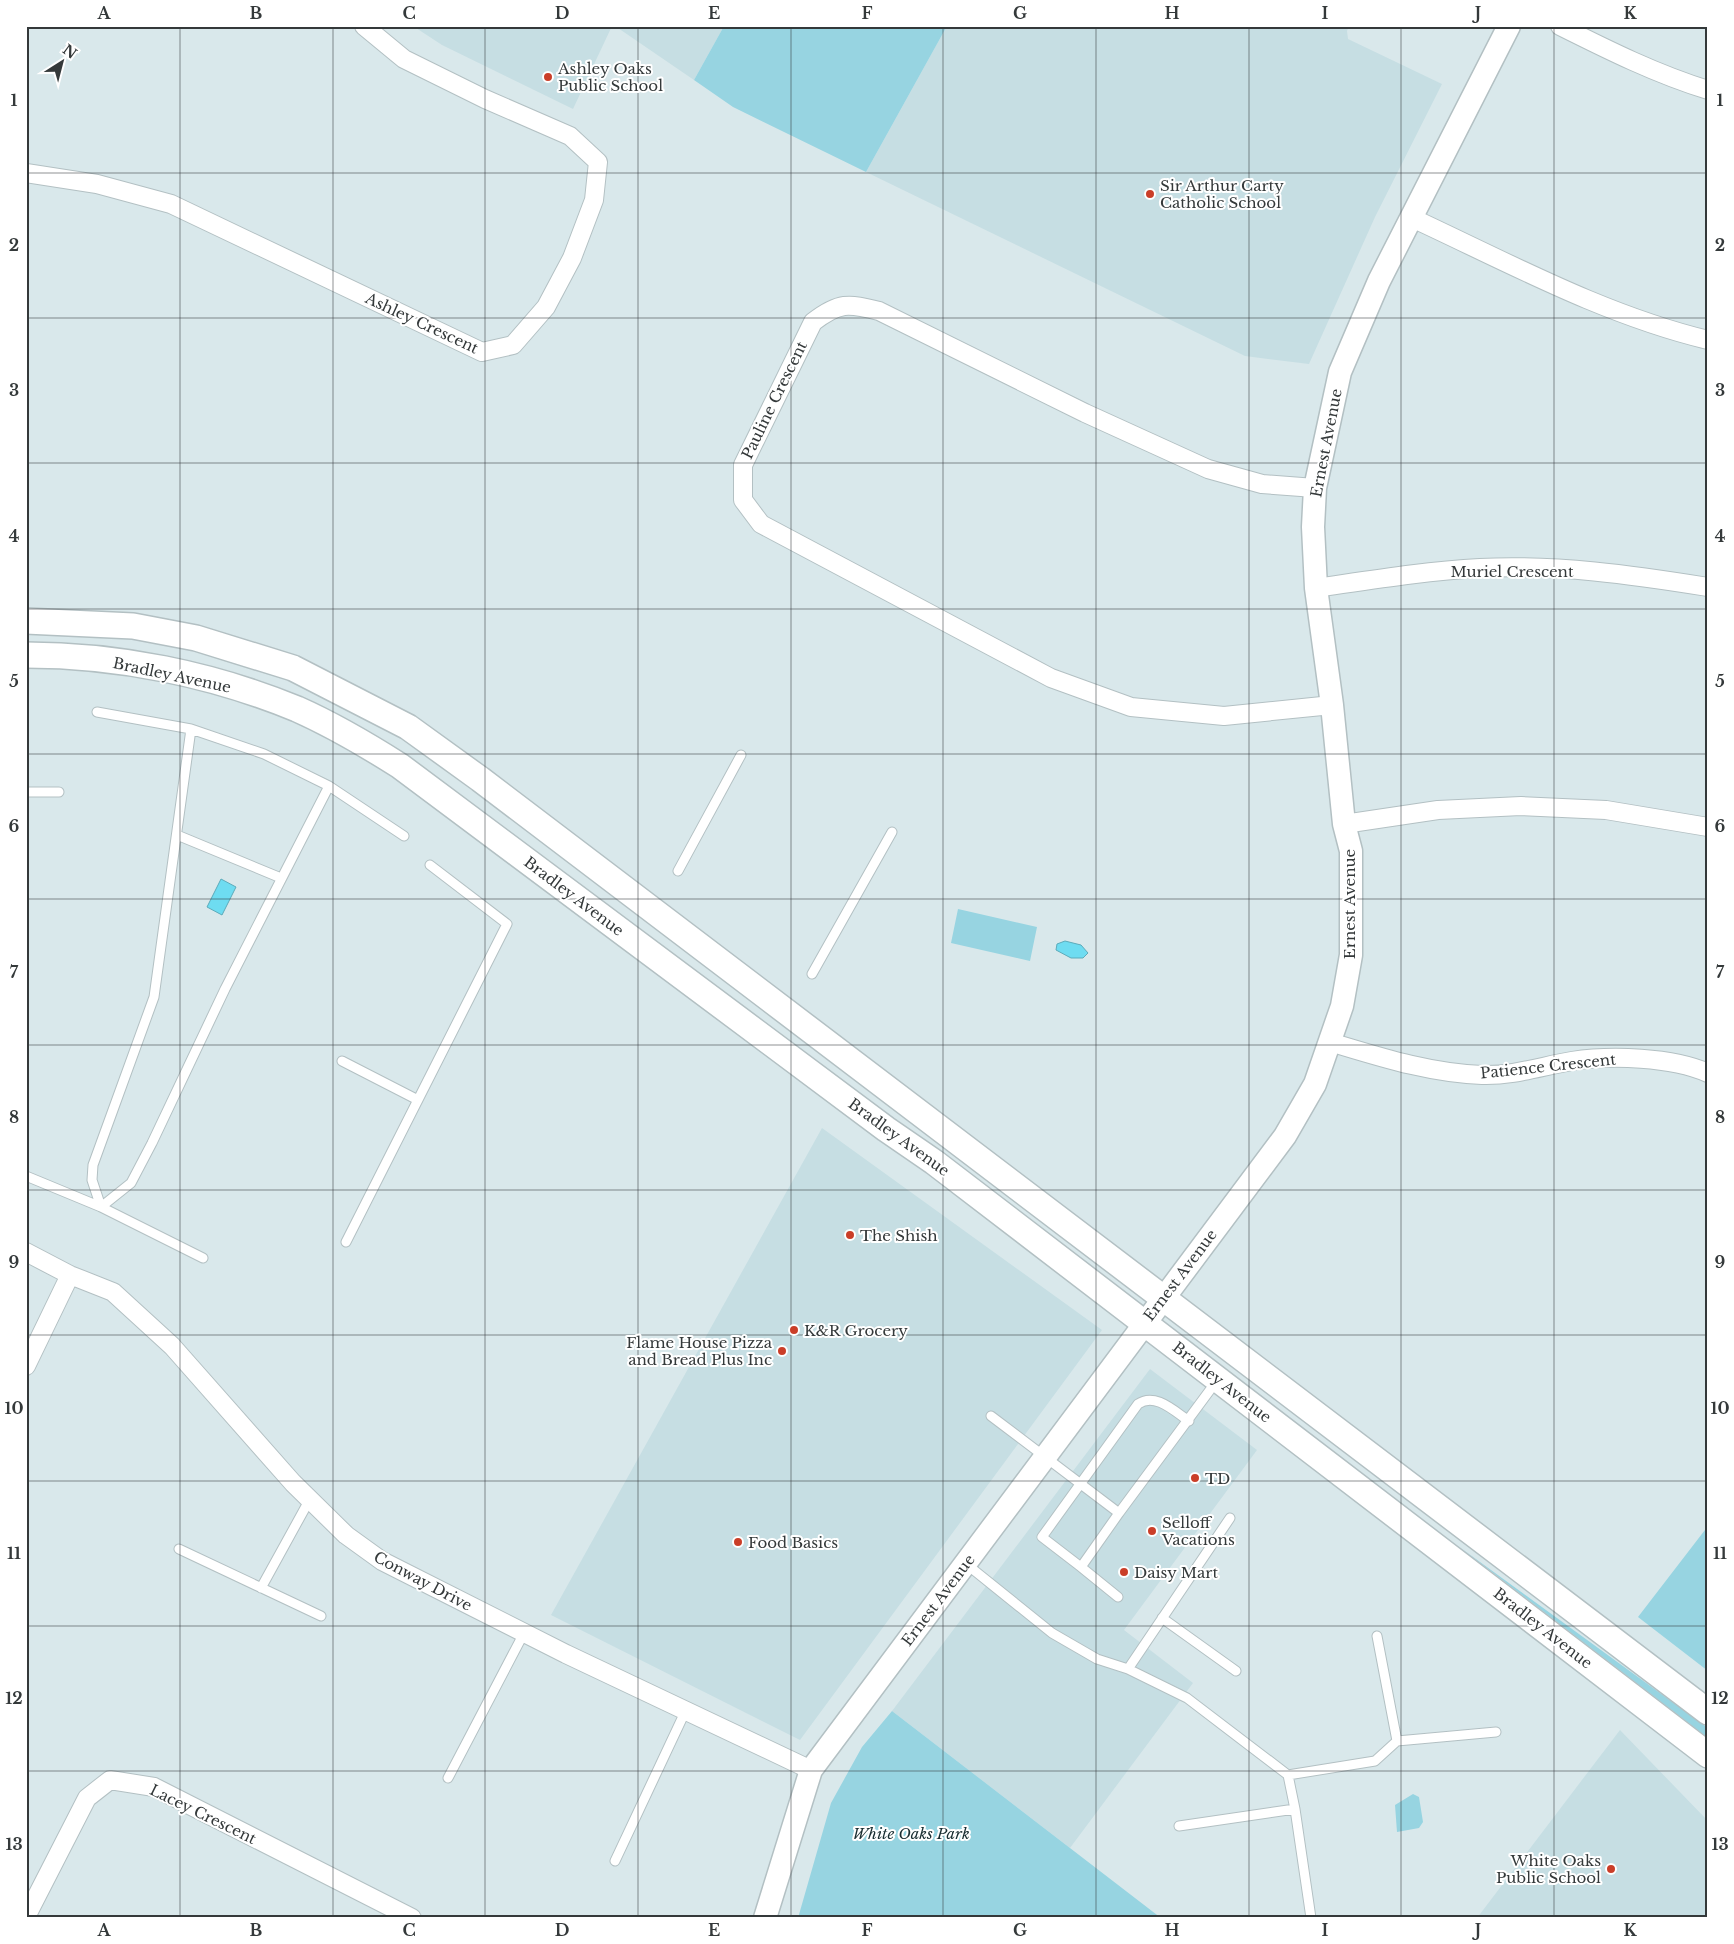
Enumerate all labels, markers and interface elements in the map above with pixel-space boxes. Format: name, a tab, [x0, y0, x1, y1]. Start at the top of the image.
text: A	[97, 3, 112, 23]
text: B	[250, 3, 263, 23]
text: C	[402, 3, 416, 23]
text: D	[555, 3, 569, 23]
text: E	[708, 3, 720, 23]
text: F	[861, 3, 873, 23]
text: G	[1013, 3, 1027, 23]
text: H	[1164, 3, 1180, 23]
text: I	[1322, 3, 1329, 23]
text: J	[1472, 3, 1481, 23]
text: K	[1623, 3, 1637, 23]
north arrow	[38, 38, 88, 88]
text: N	[59, 40, 80, 63]
place label: Ashley Oaks Public School	[557, 59, 663, 95]
marker: Ashley Oaks Public School	[542, 71, 554, 83]
text: 1	[11, 90, 18, 110]
text: 1	[1717, 90, 1724, 110]
place label: Sir Arthur Carty Catholic School	[1160, 176, 1284, 212]
marker: Sir Arthur Carty Catholic School	[1144, 188, 1156, 200]
text: 2	[9, 235, 19, 255]
text: 2	[1715, 235, 1725, 255]
street label: Ashley Crescent	[362, 288, 482, 358]
street label: Pauline Crescent	[737, 338, 811, 462]
text: 3	[9, 380, 19, 400]
text: 3	[1715, 380, 1725, 400]
street label: Ernest Avenue	[1306, 387, 1346, 499]
text: 4	[9, 526, 19, 546]
text: 4	[1715, 526, 1725, 546]
street label: Muriel Crescent	[1450, 562, 1574, 581]
street label: Bradley Avenue	[111, 653, 233, 697]
text: 5	[9, 671, 19, 691]
text: 5	[1715, 671, 1725, 691]
text: 6	[9, 816, 20, 836]
text: 6	[1715, 816, 1726, 836]
street label: Ernest Avenue	[1340, 849, 1359, 959]
street label: Bradley Avenue	[520, 852, 628, 940]
text: 7	[10, 962, 19, 982]
text: 7	[1716, 962, 1725, 982]
street label: Patience Crescent	[1479, 1049, 1617, 1083]
street label: Bradley Avenue	[845, 1094, 953, 1180]
text: 8	[9, 1107, 19, 1127]
text: 8	[1715, 1107, 1725, 1127]
street label: Ernest Avenue	[1139, 1225, 1221, 1325]
place label: The Shish	[860, 1226, 938, 1245]
marker: The Shish	[844, 1229, 856, 1241]
text: 9	[9, 1252, 20, 1272]
text: 9	[1715, 1252, 1726, 1272]
place label: K&R Grocery	[804, 1321, 908, 1340]
marker: K&R Grocery	[788, 1324, 800, 1336]
place label: Flame House Pizza and Bread Plus Inc	[626, 1333, 773, 1369]
street label: Bradley Avenue	[1169, 1337, 1275, 1427]
marker: Flame House Pizza and Bread Plus Inc	[776, 1345, 788, 1357]
text: 10	[4, 1398, 24, 1418]
text: 10	[1710, 1398, 1730, 1418]
place label: TD	[1205, 1469, 1230, 1488]
marker: TD	[1189, 1472, 1201, 1484]
place label: Selloff Vacations	[1161, 1513, 1235, 1549]
marker: Selloff Vacations	[1146, 1525, 1158, 1537]
place label: Food Basics	[748, 1533, 838, 1552]
marker: Food Basics	[732, 1536, 744, 1548]
text: 11	[7, 1543, 21, 1563]
text: 11	[1713, 1543, 1727, 1563]
street label: Conway Drive	[371, 1547, 475, 1615]
street label: Ernest Avenue	[897, 1550, 979, 1650]
place label: Daisy Mart	[1134, 1563, 1219, 1582]
marker: Daisy Mart	[1118, 1566, 1130, 1578]
street label: Bradley Avenue	[1490, 1583, 1596, 1673]
text: 12	[5, 1688, 23, 1708]
text: 12	[1711, 1688, 1729, 1708]
street label: Lacey Crescent	[147, 1780, 260, 1848]
park label: White Oaks Park	[852, 1824, 970, 1843]
text: 13	[5, 1834, 23, 1854]
text: 13	[1711, 1834, 1729, 1854]
place label: White Oaks Public School	[1496, 1851, 1601, 1887]
marker: White Oaks Public School	[1605, 1863, 1617, 1875]
text: A	[97, 1920, 112, 1940]
text: B	[250, 1920, 263, 1940]
text: C	[402, 1920, 416, 1940]
text: D	[555, 1920, 569, 1940]
text: E	[708, 1920, 720, 1940]
text: F	[861, 1920, 873, 1940]
text: G	[1013, 1920, 1027, 1940]
text: H	[1164, 1920, 1180, 1940]
text: I	[1322, 1920, 1329, 1940]
text: J	[1472, 1920, 1481, 1940]
text: K	[1623, 1920, 1637, 1940]

